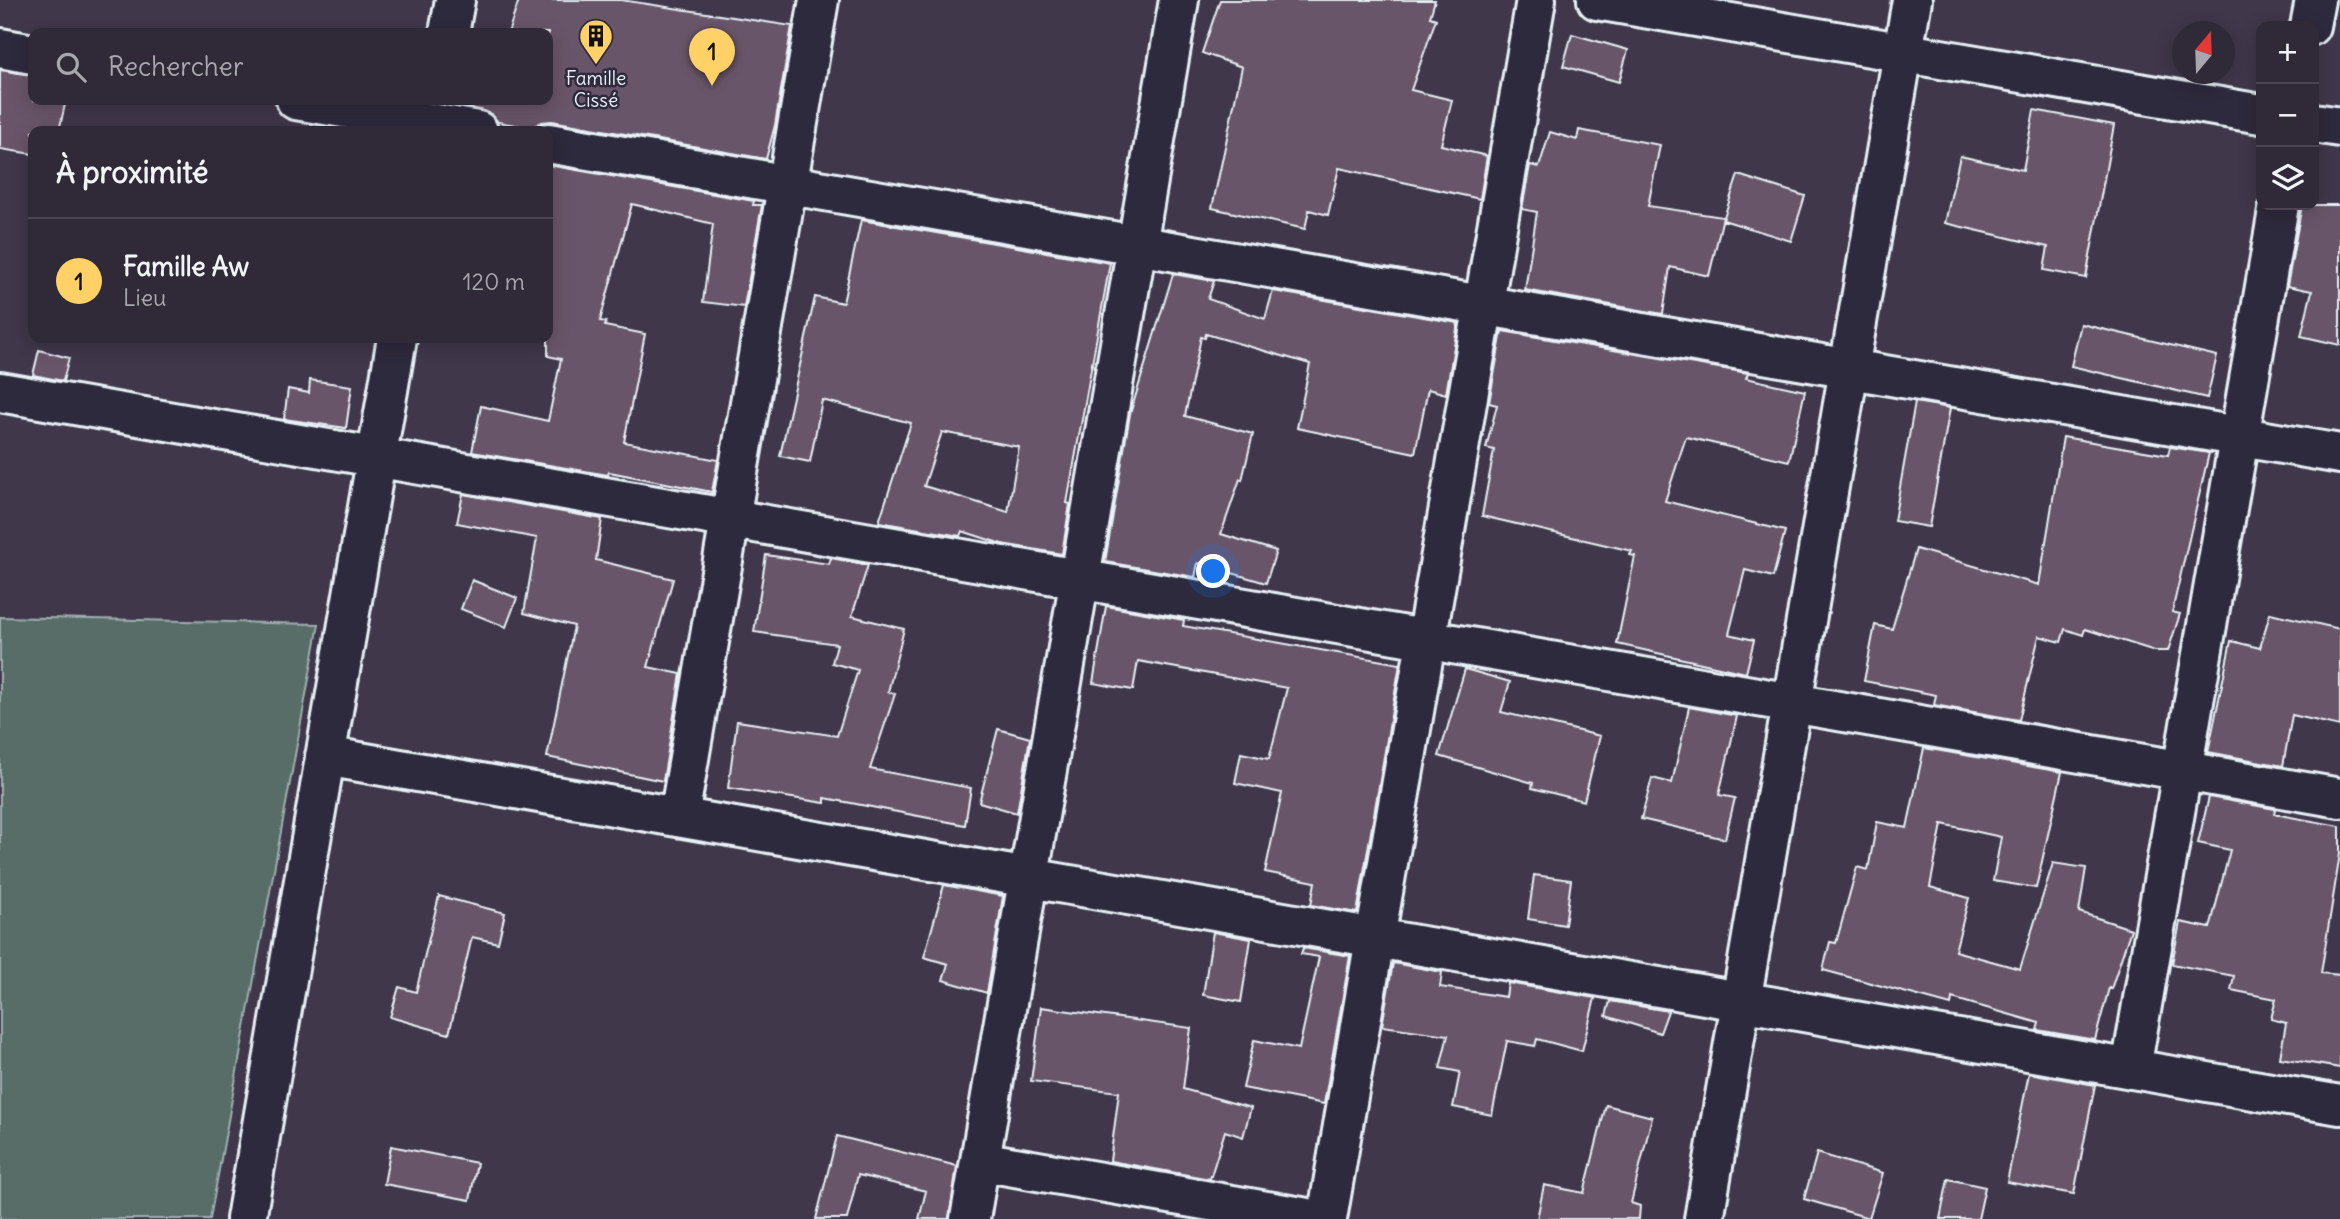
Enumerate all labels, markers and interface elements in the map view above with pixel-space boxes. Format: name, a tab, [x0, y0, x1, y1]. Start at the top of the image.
building icon: Famille Cissé	[577, 17, 615, 66]
north arrow	[2172, 21, 2235, 84]
map controls	[2256, 21, 2319, 210]
button: +	[2256, 21, 2319, 84]
search box	[28, 28, 553, 105]
pin: 1	[689, 28, 735, 86]
icon: search	[52, 48, 90, 86]
text: Rechercher	[108, 50, 244, 83]
place label: Famille Cissé	[566, 66, 626, 112]
button: −	[2256, 84, 2319, 147]
button: layers	[2256, 147, 2319, 210]
text: À proximité	[56, 153, 208, 191]
text: Famille Aw	[123, 250, 249, 283]
text: 1	[74, 267, 84, 296]
text: 120 m	[462, 267, 525, 296]
text: Lieu	[123, 283, 167, 312]
your location	[1196, 554, 1230, 588]

